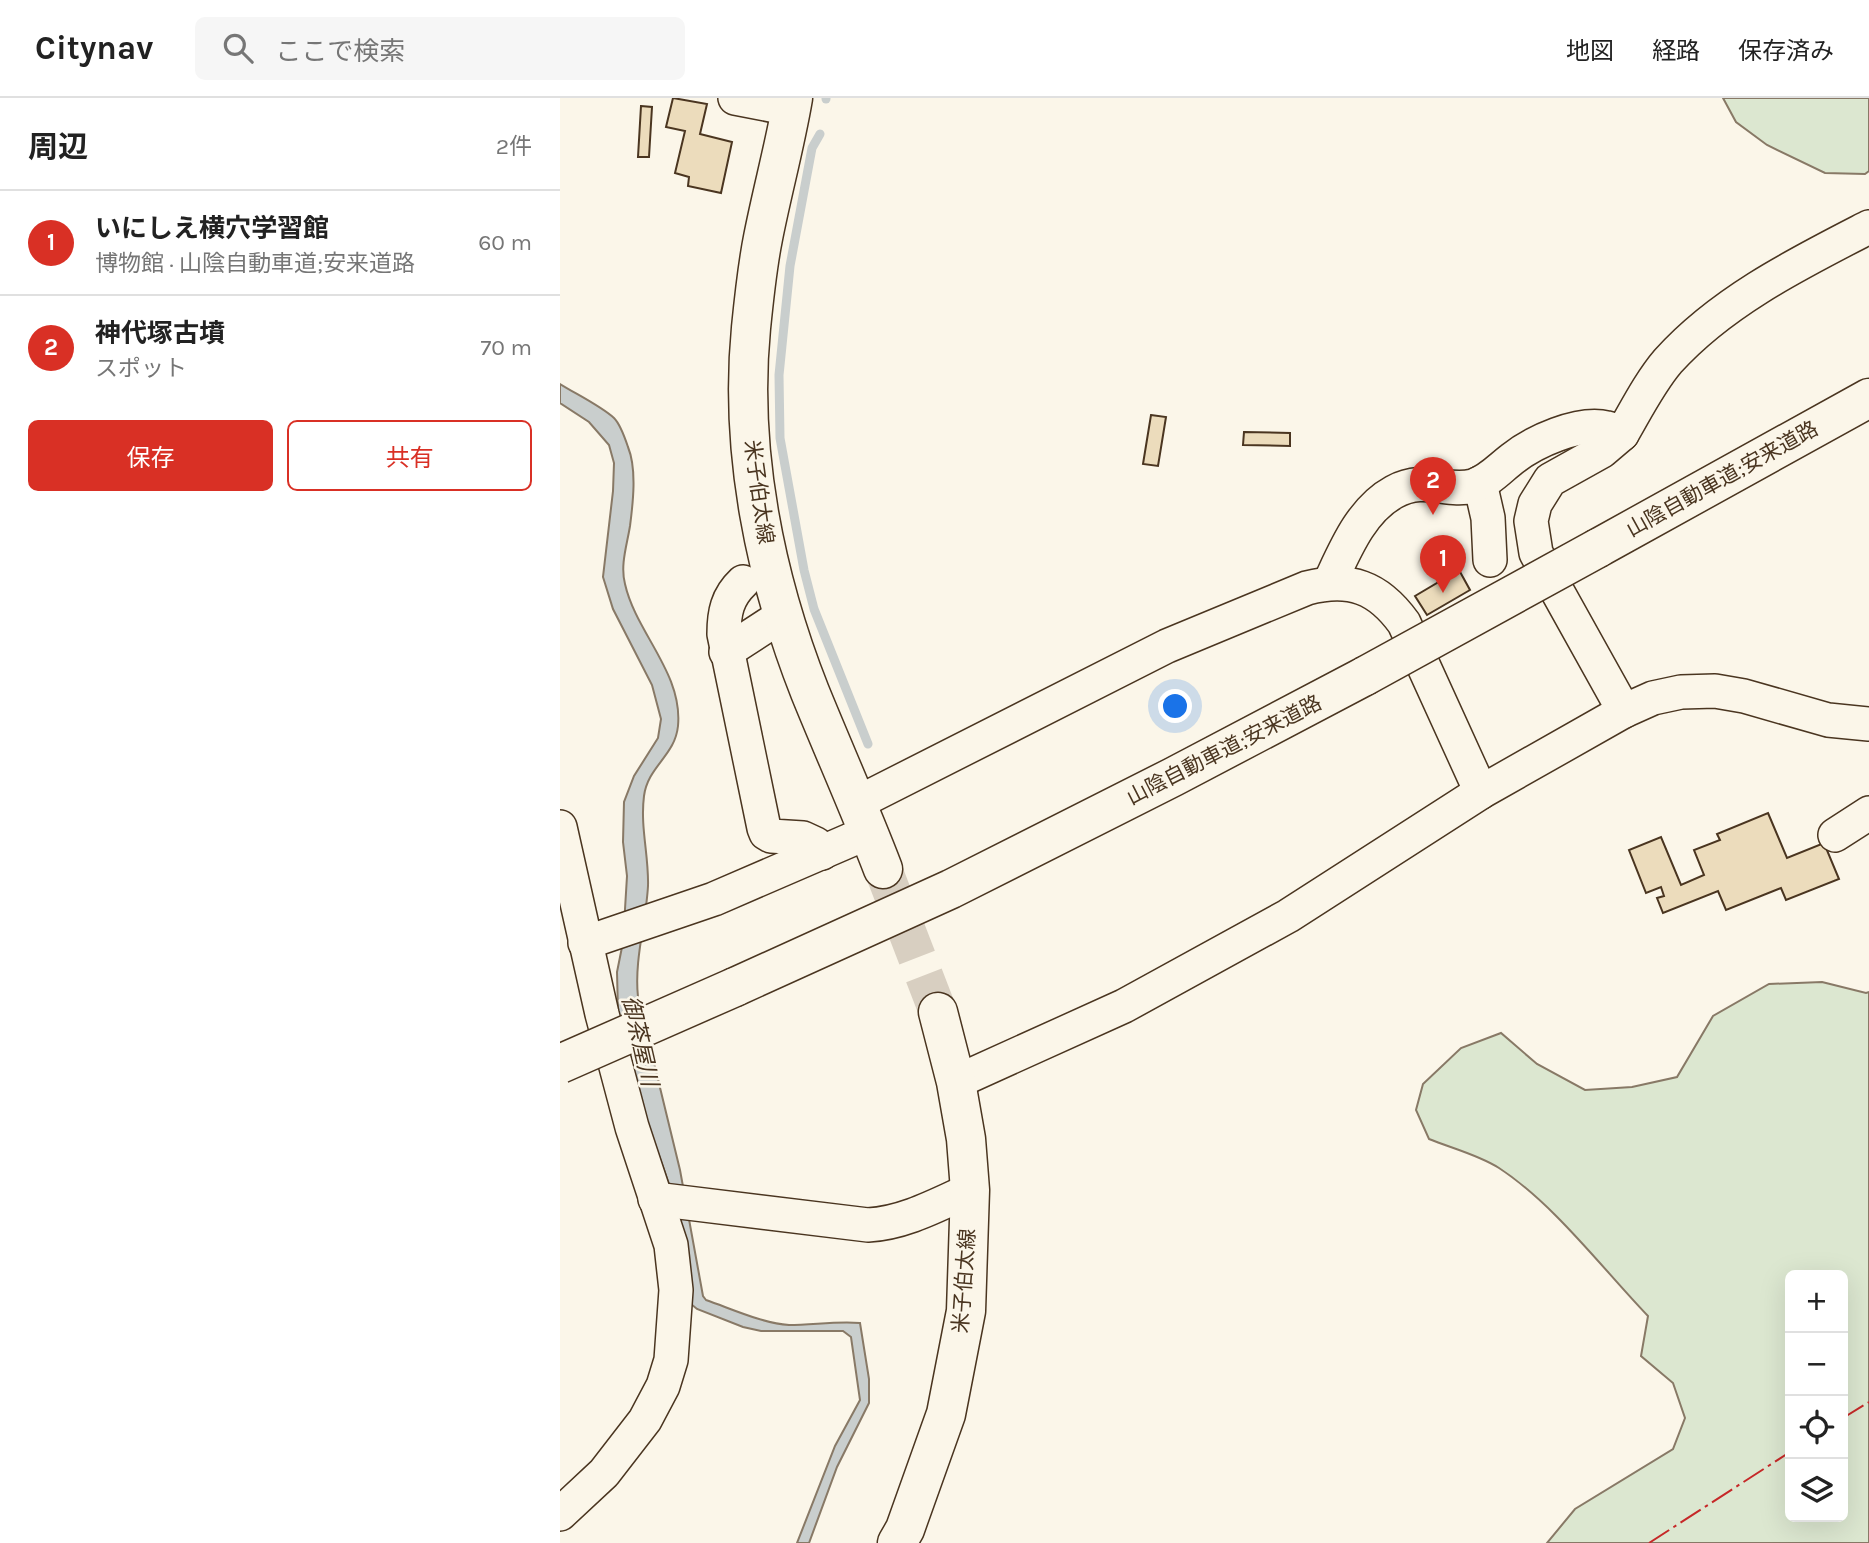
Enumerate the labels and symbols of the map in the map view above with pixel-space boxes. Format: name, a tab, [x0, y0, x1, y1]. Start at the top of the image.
street label: 山陰自動車道;安来道路	[1622, 416, 1822, 542]
street label: 米子伯太線	[740, 438, 778, 546]
pin: 2	[1410, 457, 1456, 515]
pin: 1	[1420, 535, 1466, 593]
your location	[1158, 689, 1192, 723]
street label: 山陰自動車道;安来道路	[1123, 690, 1325, 810]
water label: 御茶屋川	[616, 993, 664, 1092]
street label: 米子伯太線	[948, 1228, 980, 1334]

